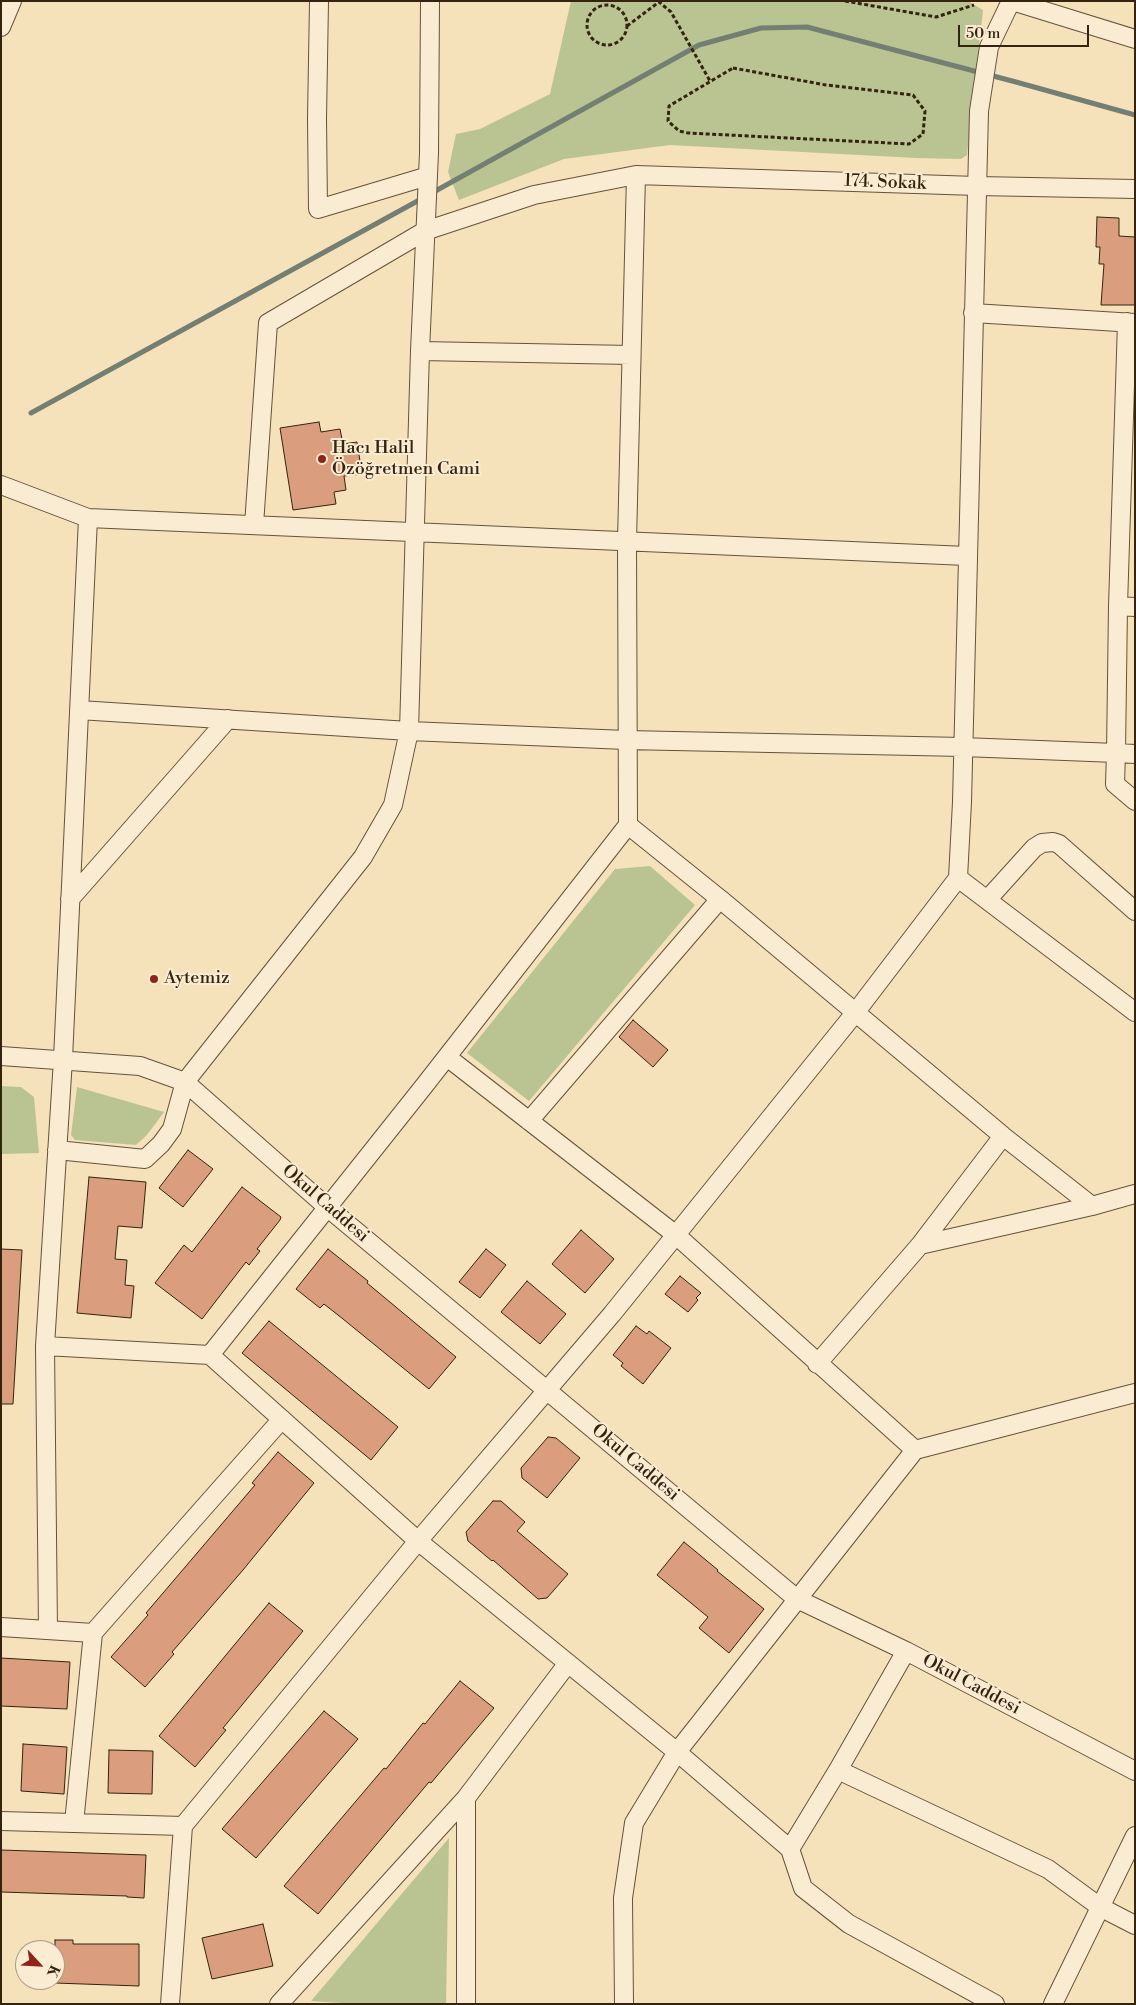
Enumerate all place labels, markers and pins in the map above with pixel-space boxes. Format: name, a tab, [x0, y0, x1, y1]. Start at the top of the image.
place label: Hacı Halil Özöğretmen Cami	[332, 438, 480, 480]
marker: Hacı Halil Özöğretmen Cami	[316, 453, 328, 465]
place label: Aytemiz	[164, 968, 230, 990]
marker: Aytemiz	[148, 973, 160, 985]

